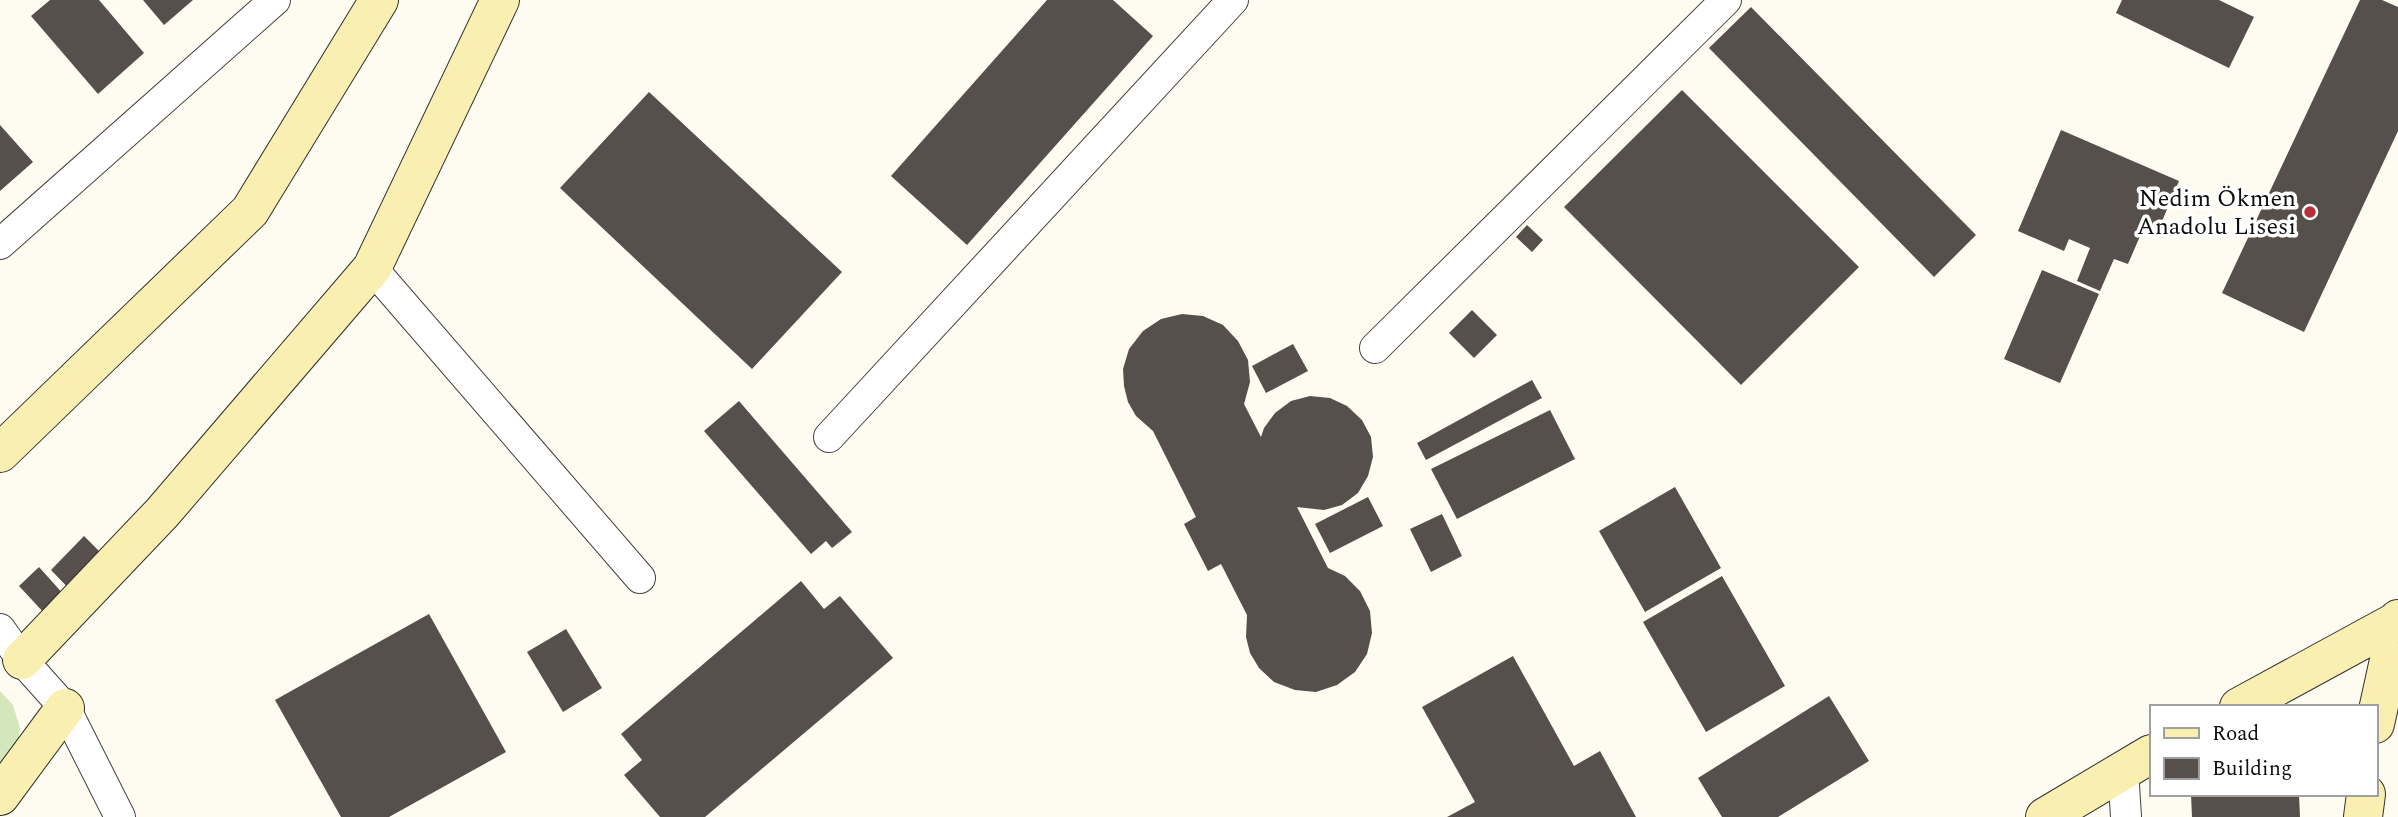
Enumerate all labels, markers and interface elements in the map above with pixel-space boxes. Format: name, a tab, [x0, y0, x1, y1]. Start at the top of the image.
place label: Nedim Ökmen Anadolu Lisesi	[2137, 181, 2296, 245]
marker: Nedim Ökmen Anadolu Lisesi	[2302, 204, 2318, 220]
legend	[2150, 705, 2377, 796]
text: Road	[2212, 718, 2259, 750]
text: Building	[2212, 753, 2292, 785]

